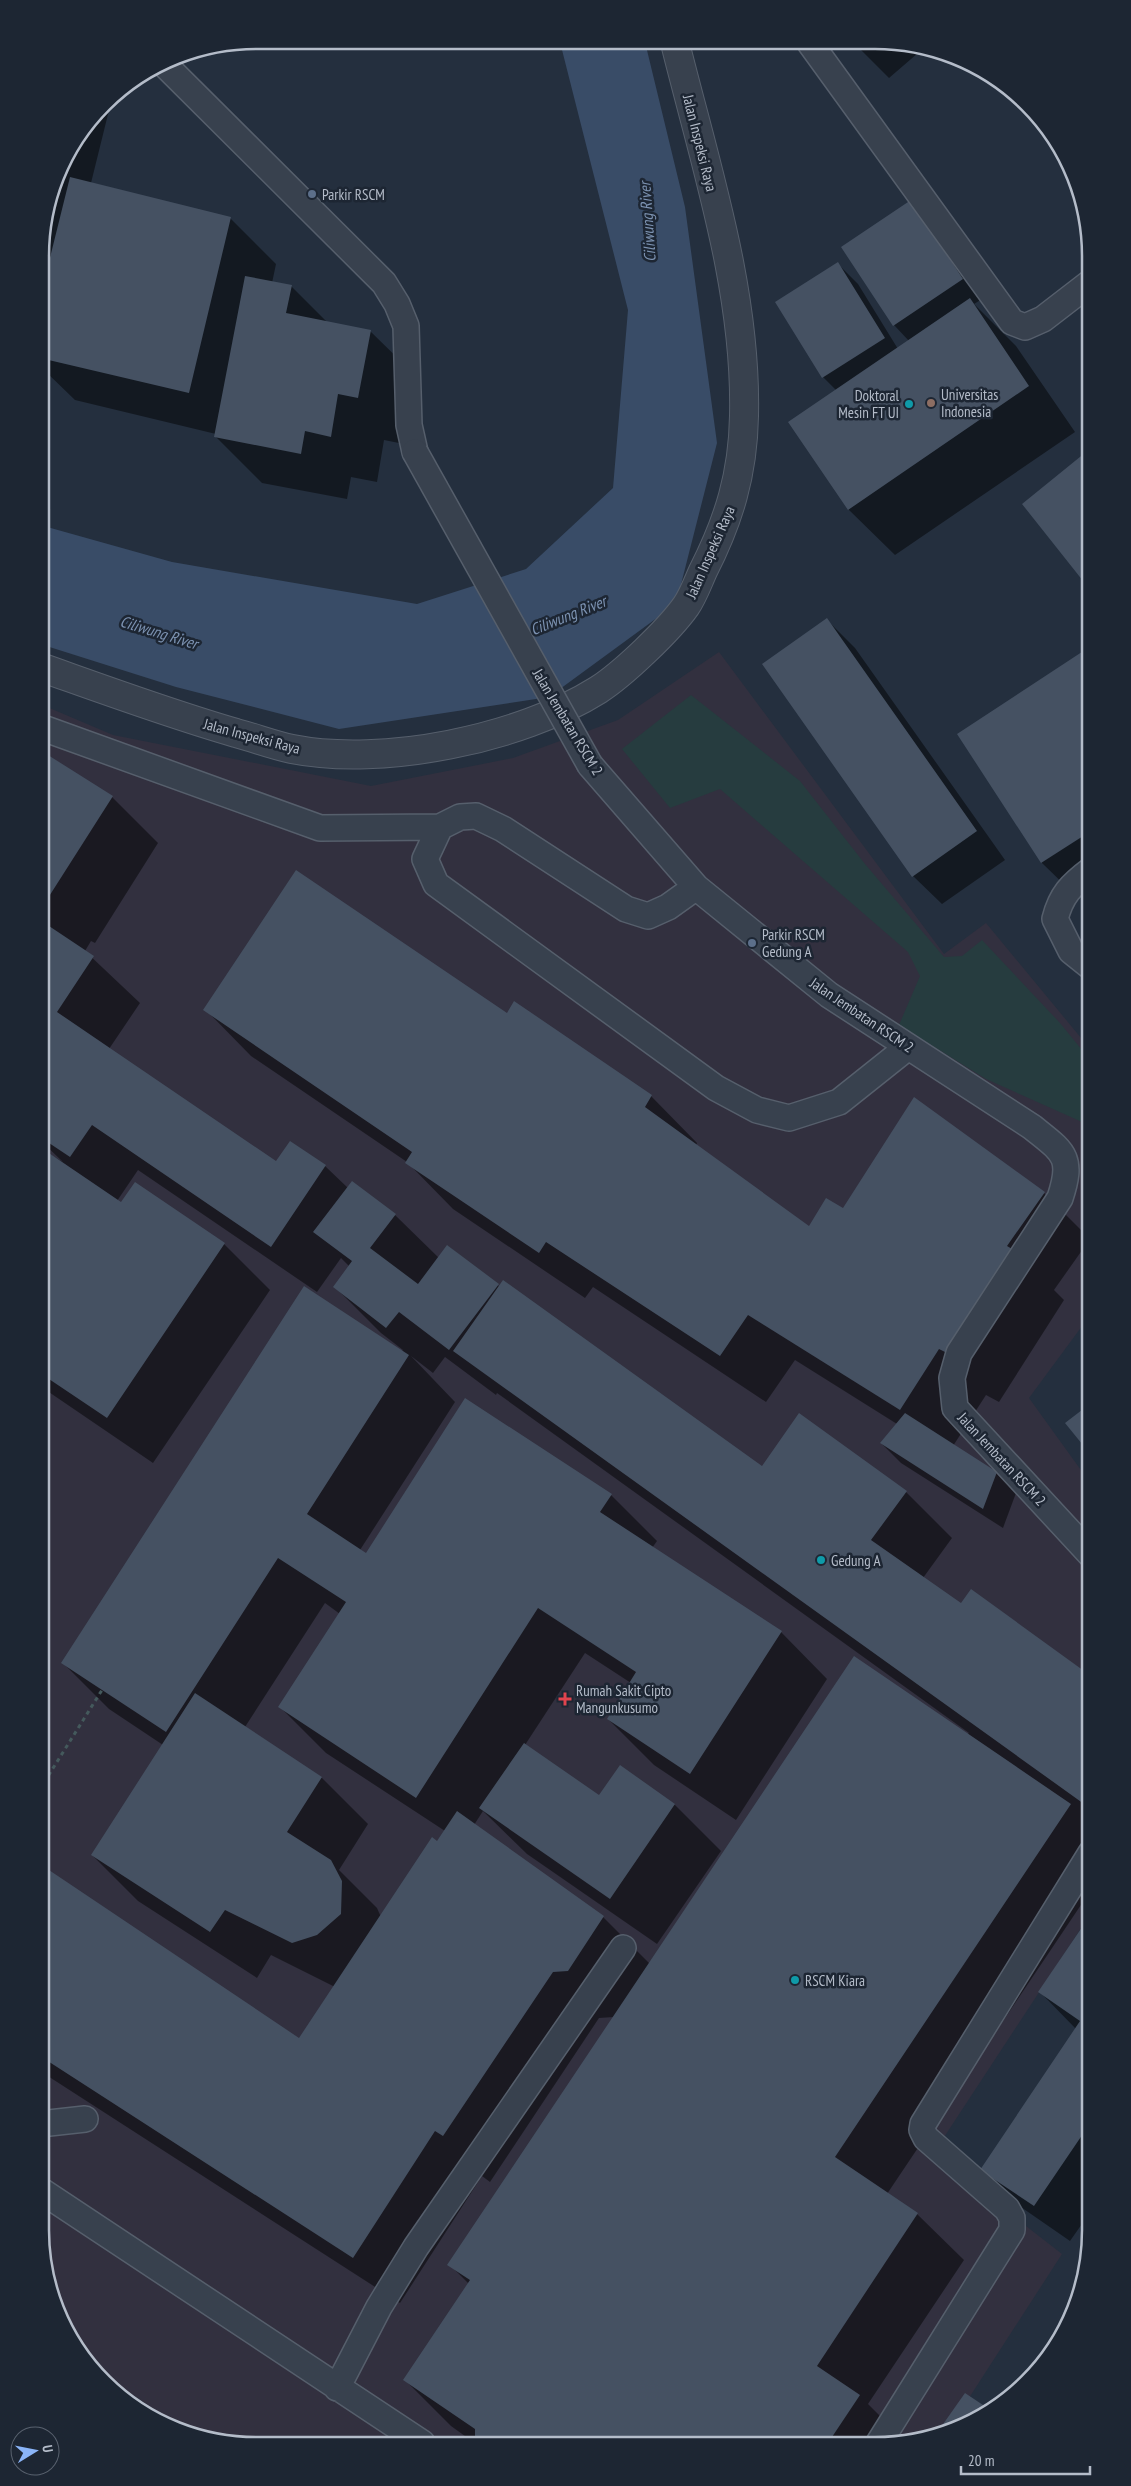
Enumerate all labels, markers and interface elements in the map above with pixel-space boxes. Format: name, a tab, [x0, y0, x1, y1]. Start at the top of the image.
street label: Jalan Inspeksi Raya	[679, 92, 721, 193]
water label: Ciliwung River	[634, 179, 660, 263]
place label: Parkir RSCM	[322, 185, 385, 204]
marker: Parkir RSCM	[306, 188, 318, 200]
place label: Universitas Indonesia	[941, 385, 998, 421]
place label: Doktoral Mesin FT UI	[838, 386, 900, 422]
marker: Universitas Indonesia	[925, 397, 937, 409]
marker: Doktoral Mesin FT UI	[903, 398, 915, 410]
street label: Jalan Inspeksi Raya	[681, 503, 739, 602]
water label: Ciliwung River	[527, 590, 611, 639]
water label: Ciliwung River	[118, 611, 203, 654]
street label: Jalan Jembatan RSCM 2	[528, 664, 607, 779]
street label: Jalan Inspeksi Raya	[201, 714, 302, 758]
place label: Parkir RSCM Gedung A	[762, 925, 825, 961]
marker: Parkir RSCM Gedung A	[746, 937, 758, 949]
street label: Jalan Jembatan RSCM 2	[806, 973, 917, 1057]
street label: Jalan Jembatan RSCM 2	[953, 1408, 1050, 1510]
place label: Gedung A	[831, 1551, 881, 1570]
marker: Gedung A	[815, 1554, 827, 1566]
place label: Rumah Sakit Cipto Mangunkusumo	[576, 1681, 671, 1717]
marker: Rumah Sakit Cipto Mangunkusumo	[558, 1692, 572, 1706]
place label: RSCM Kiara	[805, 1971, 865, 1990]
marker: RSCM Kiara	[789, 1974, 801, 1986]
north arrow	[10, 2426, 60, 2476]
text: U	[38, 2444, 57, 2454]
scale bar	[961, 2444, 1090, 2476]
text: 20 m	[968, 2451, 994, 2470]

